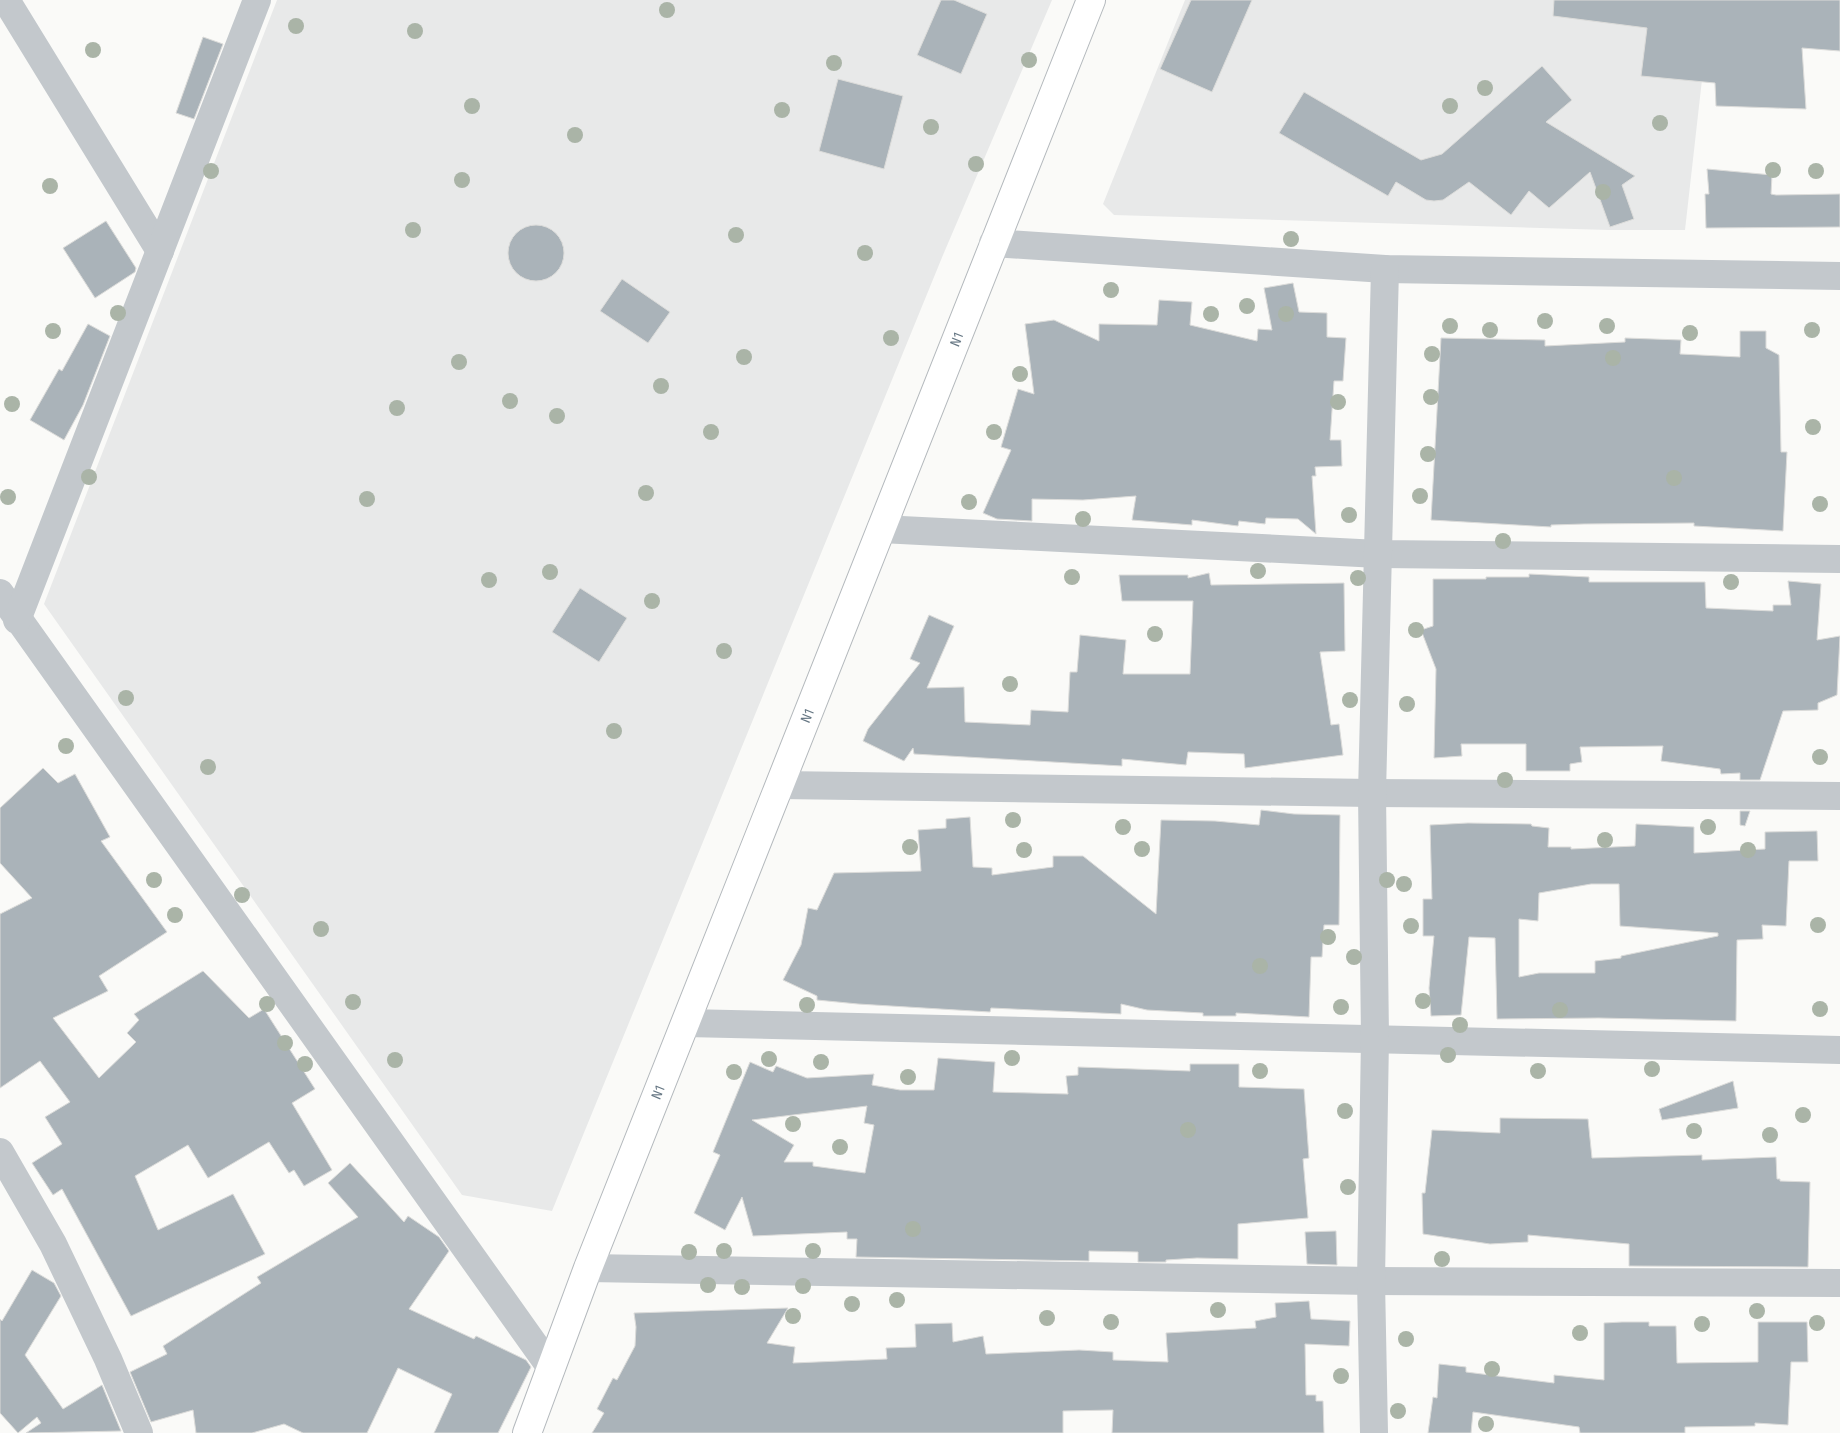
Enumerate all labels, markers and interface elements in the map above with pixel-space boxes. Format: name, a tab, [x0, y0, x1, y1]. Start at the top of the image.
street label: N1	[946, 330, 967, 349]
street label: N1	[797, 706, 818, 725]
street label: N1	[647, 1083, 668, 1102]

